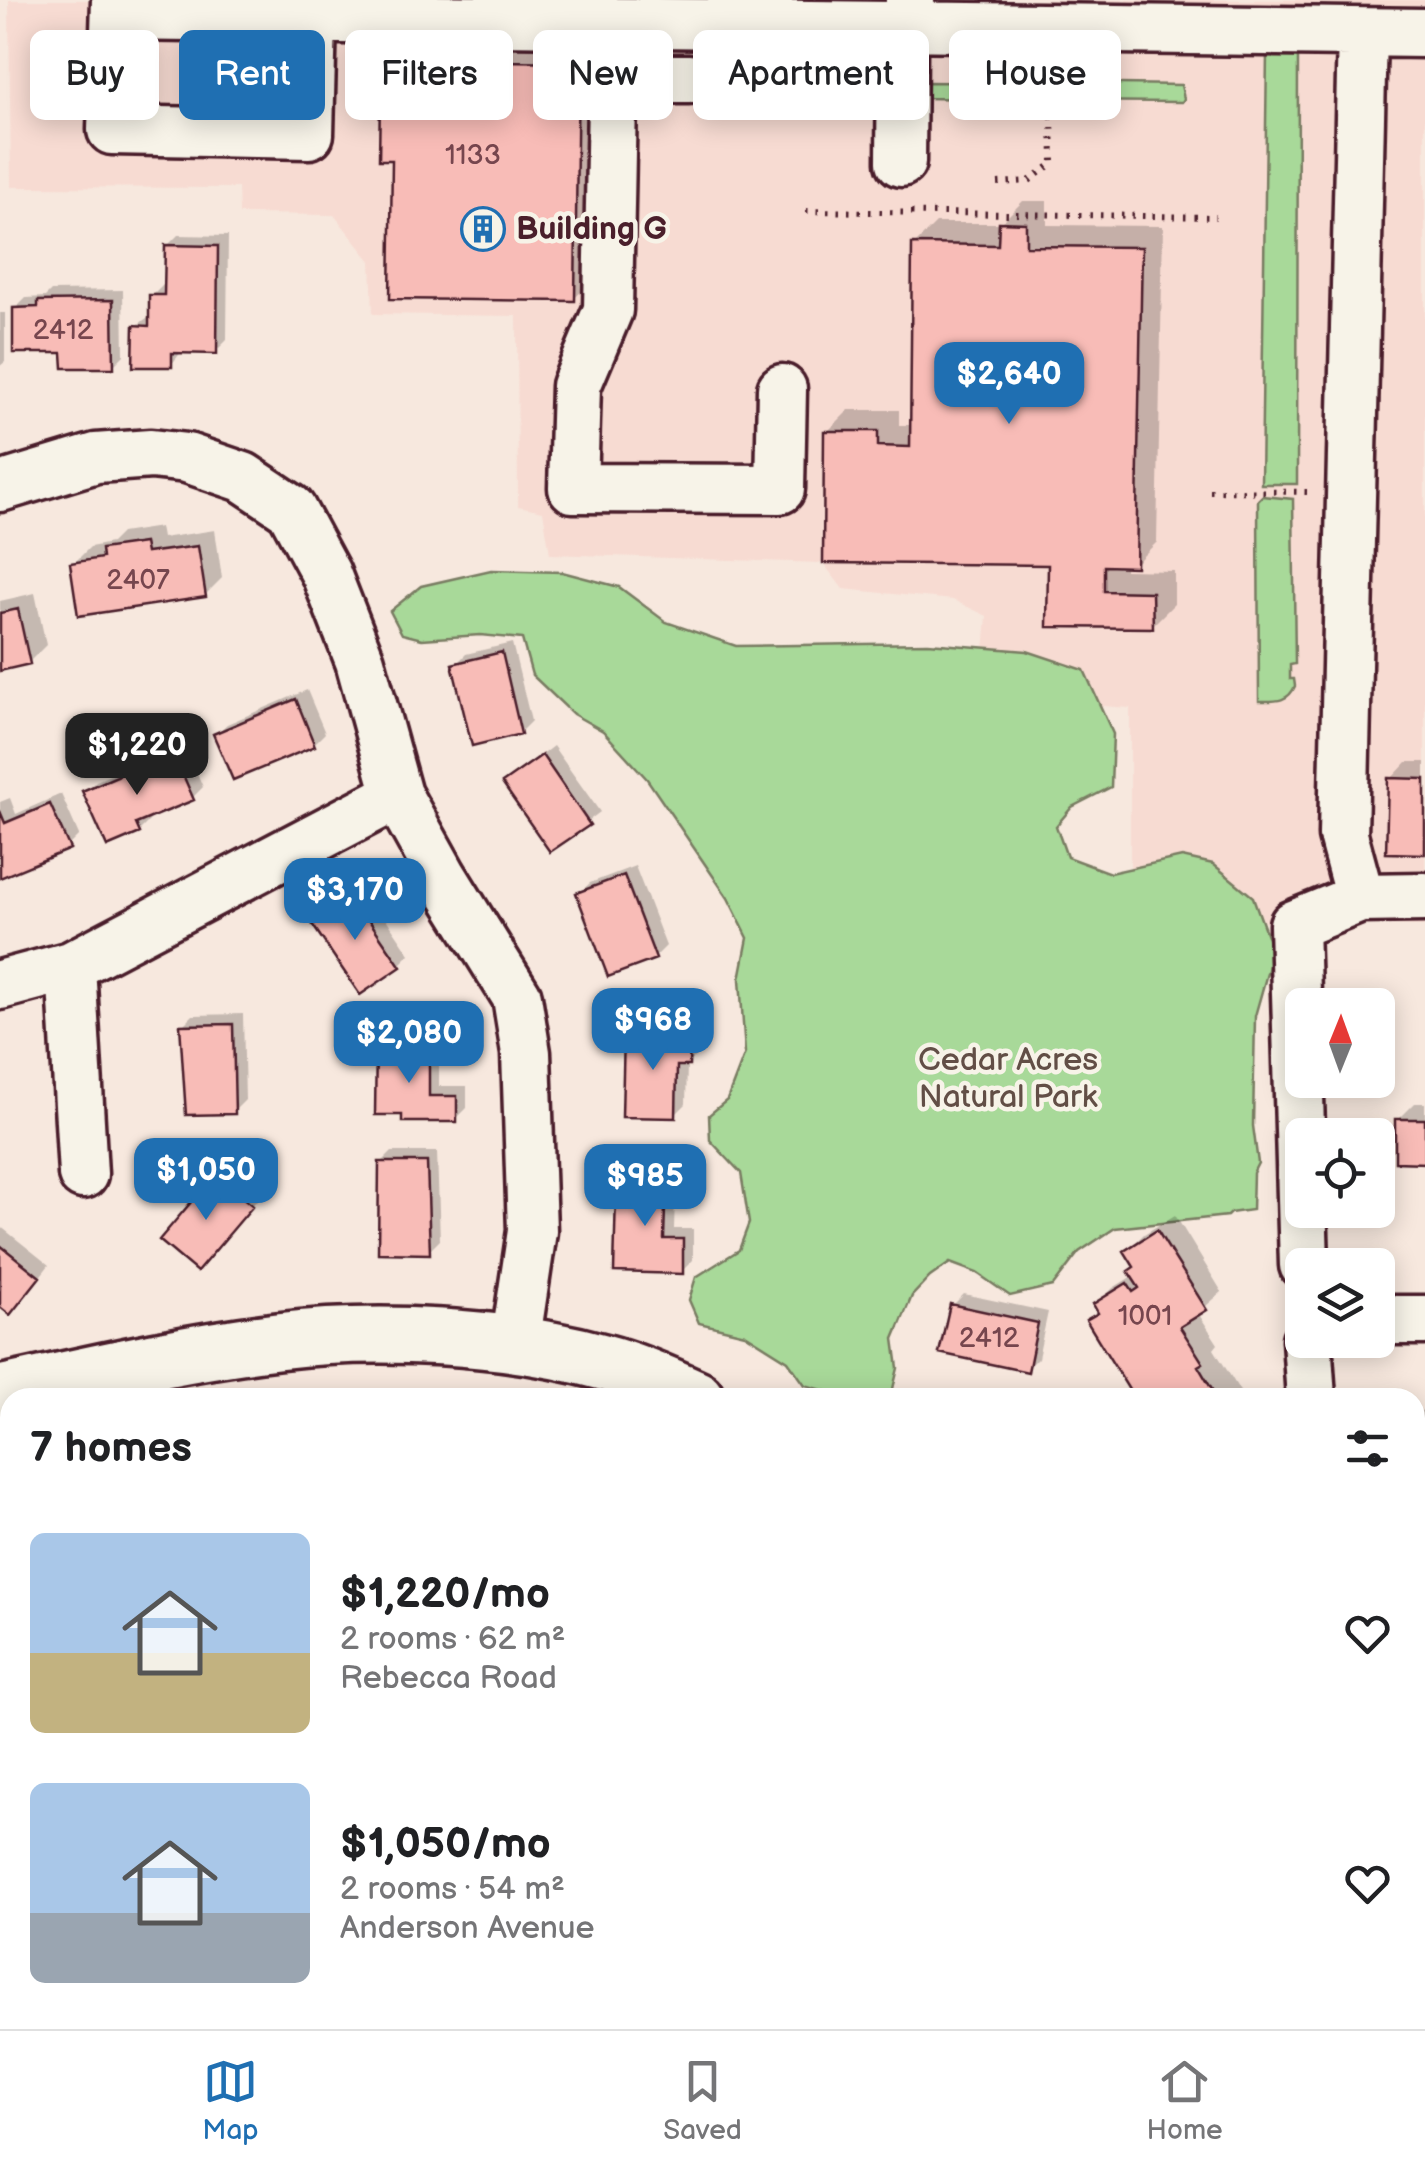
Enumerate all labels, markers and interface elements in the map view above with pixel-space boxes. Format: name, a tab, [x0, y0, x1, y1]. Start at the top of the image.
chip: Buy	[30, 30, 159, 120]
chip: Rent	[179, 30, 325, 120]
chip: Filters	[345, 30, 513, 120]
chip: New	[533, 30, 673, 120]
chip: Apartment	[693, 30, 929, 120]
chip: House	[949, 30, 1121, 120]
house number: 1133	[445, 139, 501, 172]
building icon: Building G	[460, 206, 506, 252]
place label: Building G	[516, 210, 667, 249]
house number: 2412	[33, 314, 94, 347]
pin: $2,640	[928, 342, 1090, 427]
text: $2,640	[956, 355, 1062, 394]
house number: 2407	[106, 564, 170, 597]
pin: $1,220	[56, 713, 218, 798]
text: $1,220	[87, 726, 187, 765]
pin: $3,170	[274, 858, 436, 943]
text: $3,170	[306, 871, 404, 910]
pin: $968	[594, 988, 712, 1073]
north arrow	[1285, 988, 1395, 1098]
map controls	[1285, 988, 1395, 1358]
pin: $2,080	[328, 1001, 490, 1086]
text: $968	[614, 1001, 692, 1040]
text: $2,080	[356, 1014, 462, 1053]
park label: Cedar Acres Natural Park	[918, 1041, 1098, 1117]
button: locate	[1285, 1118, 1395, 1228]
pin: $1,050	[125, 1138, 287, 1223]
pin: $985	[586, 1144, 704, 1229]
text: $1,050	[156, 1151, 256, 1190]
text: $985	[606, 1157, 684, 1196]
button: layers	[1285, 1248, 1395, 1358]
house number: 1001	[1118, 1300, 1172, 1333]
house number: 2412	[959, 1322, 1020, 1355]
icon: filters	[1340, 1421, 1395, 1476]
text: 7 homes	[30, 1423, 192, 1474]
text: $1,220/mo	[340, 1569, 550, 1620]
icon: home	[110, 1573, 230, 1693]
icon: heart	[1340, 1606, 1395, 1661]
text: 2 rooms · 62 m²	[340, 1620, 565, 1659]
text: Rebecca Road	[340, 1659, 557, 1698]
text: $1,050/mo	[340, 1819, 551, 1870]
icon: home	[110, 1823, 230, 1943]
icon: heart	[1340, 1856, 1395, 1911]
text: 2 rooms · 54 m²	[340, 1870, 565, 1909]
text: Anderson Avenue	[340, 1909, 595, 1948]
tab: Map	[202, 2054, 259, 2147]
tab: Saved	[663, 2054, 742, 2147]
tab: Home	[1147, 2054, 1223, 2147]

